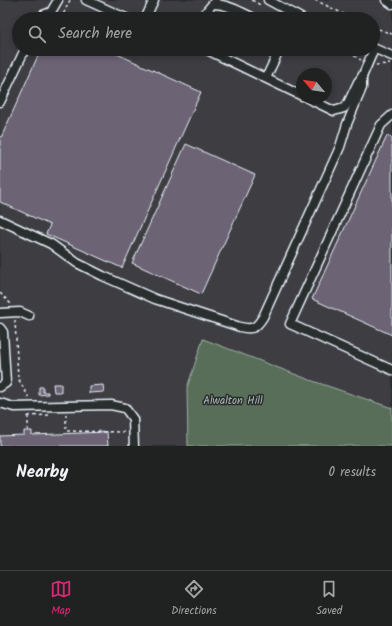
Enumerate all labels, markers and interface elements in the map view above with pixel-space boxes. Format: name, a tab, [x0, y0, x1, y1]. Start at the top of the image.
search box	[12, 12, 380, 56]
text: Search here	[58, 22, 132, 46]
icon: search	[26, 23, 48, 45]
north arrow	[296, 68, 332, 104]
park label: Alwalton Hill	[203, 392, 263, 410]
text: Nearby	[16, 459, 68, 486]
text: 0 results	[329, 462, 376, 483]
tab: Map	[50, 578, 72, 620]
tab: Directions	[171, 578, 217, 620]
tab: Saved	[316, 578, 342, 620]

